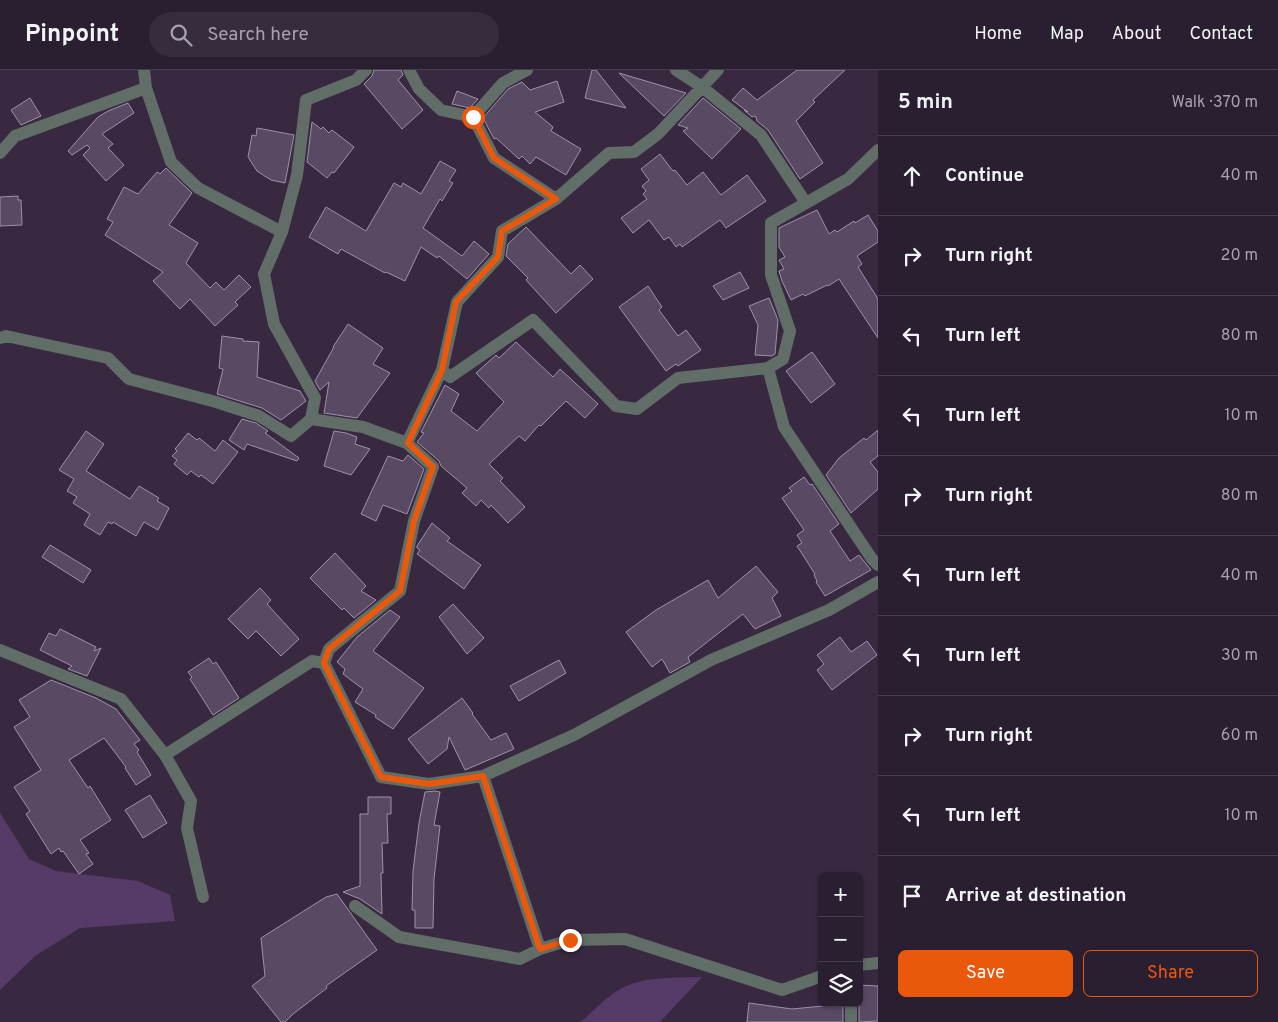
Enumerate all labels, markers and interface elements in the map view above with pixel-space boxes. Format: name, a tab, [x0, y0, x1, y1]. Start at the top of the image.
search box	[149, 12, 499, 57]
text: Pinpoint	[25, 20, 119, 50]
icon: search	[167, 21, 195, 49]
text: Search here	[207, 23, 309, 47]
text: Home	[974, 23, 1022, 46]
text: Map	[1050, 23, 1084, 46]
text: About	[1112, 23, 1161, 46]
text: Contact	[1189, 23, 1253, 46]
text: 5 min	[898, 89, 953, 116]
text: Walk · 370 m	[1171, 93, 1258, 113]
route start	[462, 106, 485, 129]
icon: ahead	[898, 162, 926, 190]
text: Continue	[945, 164, 1024, 188]
text: 40 m	[1220, 166, 1258, 186]
icon: right	[898, 242, 926, 270]
text: Turn right	[945, 244, 1033, 268]
text: 20 m	[1221, 246, 1258, 266]
icon: left	[898, 322, 926, 350]
text: Turn left	[945, 324, 1021, 348]
text: 80 m	[1221, 326, 1258, 346]
icon: left	[898, 402, 926, 430]
text: Turn left	[945, 404, 1021, 428]
text: 10 m	[1224, 406, 1258, 426]
icon: right	[898, 482, 926, 510]
text: Turn right	[945, 484, 1033, 508]
text: 80 m	[1221, 486, 1258, 506]
icon: left	[898, 562, 926, 590]
text: Turn left	[945, 564, 1021, 588]
text: 40 m	[1220, 566, 1258, 586]
icon: left	[898, 642, 926, 670]
text: Turn left	[945, 644, 1021, 668]
text: 30 m	[1221, 646, 1258, 666]
icon: right	[898, 722, 926, 750]
text: Turn right	[945, 724, 1033, 748]
text: 60 m	[1221, 726, 1258, 746]
icon: left	[898, 802, 926, 830]
text: Turn left	[945, 804, 1021, 828]
text: 10 m	[1224, 806, 1258, 826]
map controls	[818, 872, 863, 1007]
button: +	[818, 872, 863, 917]
icon: arrive	[898, 882, 926, 910]
text: Arrive at destination	[945, 884, 1126, 908]
button: −	[818, 917, 863, 962]
route end	[559, 929, 582, 952]
button: Save	[898, 950, 1073, 997]
button: Share	[1083, 950, 1258, 997]
button: layers	[818, 962, 863, 1007]

